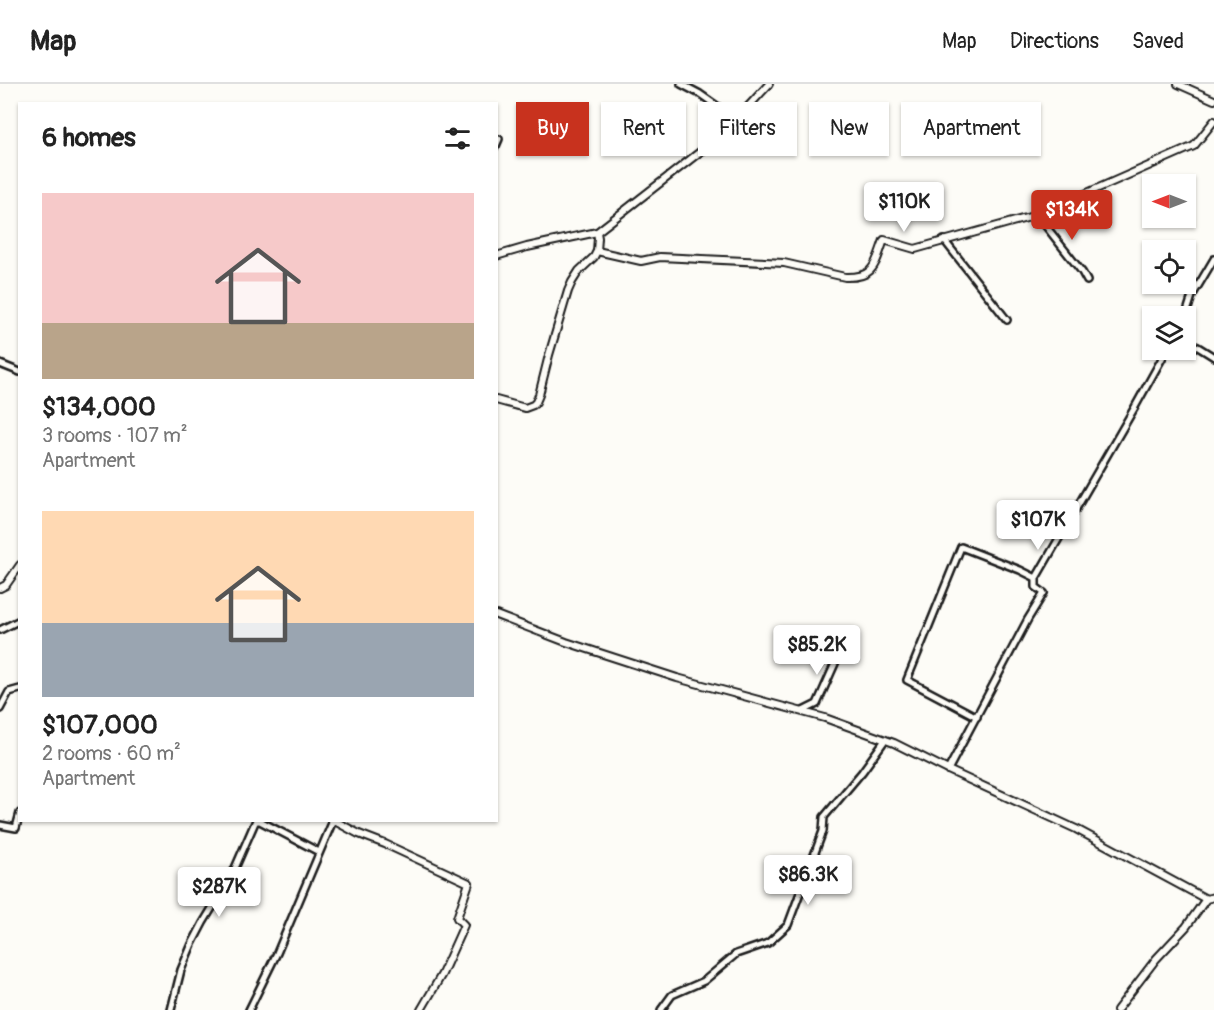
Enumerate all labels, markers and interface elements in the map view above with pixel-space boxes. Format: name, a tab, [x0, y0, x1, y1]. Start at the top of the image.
text: Map	[30, 24, 76, 59]
text: Map	[942, 28, 977, 55]
text: Directions	[1010, 28, 1099, 55]
text: Saved	[1132, 28, 1184, 55]
chip: Buy	[516, 102, 589, 156]
chip: Rent	[601, 102, 686, 156]
chip: Filters	[698, 102, 797, 156]
chip: New	[809, 102, 889, 156]
chip: Apartment	[901, 102, 1041, 156]
text: 6 homes	[42, 122, 136, 154]
icon: filters	[441, 122, 474, 155]
north arrow	[1142, 174, 1196, 228]
map controls	[1142, 174, 1196, 360]
pin: $110K	[862, 182, 946, 233]
text: $110K	[878, 189, 930, 214]
pin: $134K	[1030, 190, 1114, 241]
text: $134K	[1045, 197, 1099, 222]
icon: home	[204, 232, 312, 340]
button: locate	[1142, 240, 1196, 294]
button: layers	[1142, 306, 1196, 360]
text: $134,000	[42, 391, 156, 423]
text: 3 rooms · 107 m²	[42, 423, 188, 448]
text: Apartment	[42, 448, 135, 473]
pin: $107K	[996, 500, 1080, 551]
text: $107K	[1011, 507, 1065, 532]
icon: home	[204, 550, 312, 658]
pin: $85.2K	[768, 625, 866, 676]
text: $85.2K	[787, 632, 847, 657]
text: $107,000	[42, 709, 158, 741]
text: 2 rooms · 60 m²	[42, 741, 181, 766]
text: Apartment	[42, 766, 135, 791]
pin: $86.3K	[759, 855, 857, 906]
text: $86.3K	[778, 862, 838, 887]
pin: $287K	[177, 867, 261, 918]
text: $287K	[192, 874, 246, 899]

